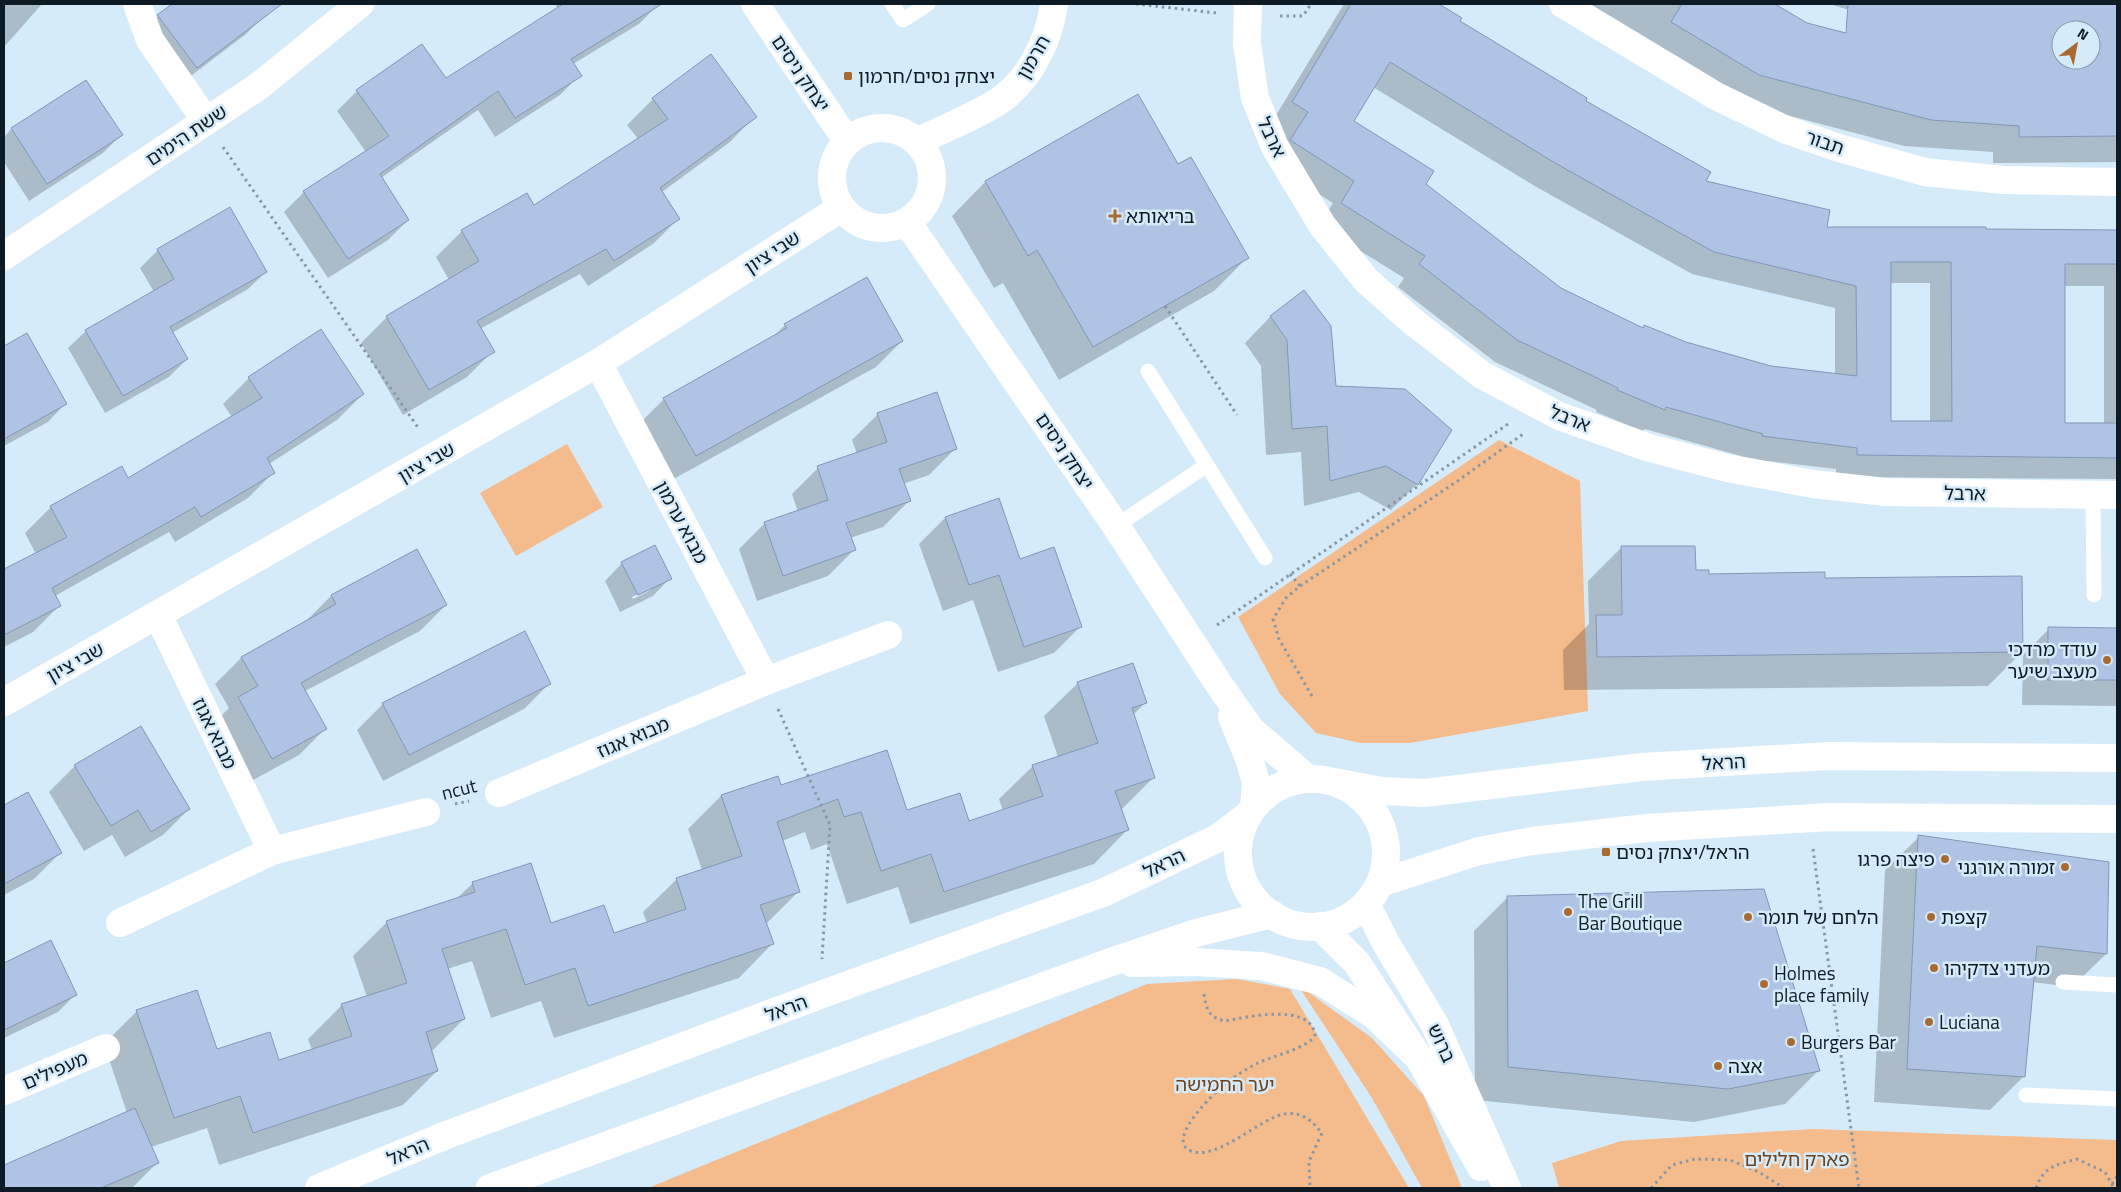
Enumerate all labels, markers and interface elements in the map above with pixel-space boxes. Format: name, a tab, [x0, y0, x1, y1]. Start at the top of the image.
north arrow	[2051, 20, 2101, 70]
text: N	[2073, 22, 2093, 45]
street label: יצחק ניסים	[765, 28, 838, 117]
street label: חרמון	[1008, 29, 1057, 84]
place label: יצחק נסים/חרמון	[858, 61, 995, 90]
marker: יצחק נסים/חרמון	[842, 70, 854, 82]
street label: ששת הימים	[139, 97, 232, 173]
street label: ארבל	[1250, 112, 1294, 162]
street label: תבור	[1802, 121, 1848, 162]
place label: בריאותא	[1126, 201, 1195, 230]
marker: בריאותא	[1108, 209, 1122, 223]
street label: שבי ציון	[738, 223, 806, 281]
street label: ארבל	[1545, 396, 1595, 439]
street label: יצחק ניסים	[1029, 406, 1102, 495]
street label: שבי ציון	[392, 434, 460, 490]
street label: מבוא ערמון	[648, 475, 717, 569]
street label: ארבל	[1944, 478, 1986, 507]
street label: שבי ציון	[41, 634, 109, 689]
place label: עודד מרדכי מעצב שיער	[2007, 634, 2097, 685]
marker: עודד מרדכי מעצב שיער	[2101, 654, 2113, 666]
street label: מבוא אגוז	[186, 692, 245, 773]
street label: מבוא אגוז	[592, 708, 674, 765]
street label: הראל	[1701, 746, 1747, 777]
street label: ncut	[438, 770, 480, 807]
place label: הראל/יצחק נסים	[1616, 837, 1750, 866]
street label: הראל	[1138, 840, 1190, 885]
place label: פיצה פרגו	[1857, 844, 1935, 873]
marker: הראל/יצחק נסים	[1600, 846, 1612, 858]
place label: זמורה אורגני	[1958, 852, 2055, 881]
marker: פיצה פרגו	[1939, 853, 1951, 865]
marker: זמורה אורגני	[2059, 861, 2071, 873]
place label: The Grill Bar Boutique	[1578, 886, 1682, 937]
place label: הלחם של תומר	[1758, 902, 1879, 931]
place label: קצפת	[1941, 902, 1987, 931]
marker: The Grill Bar Boutique	[1562, 906, 1574, 918]
marker: הלחם של תומר	[1742, 911, 1754, 923]
marker: קצפת	[1925, 911, 1937, 923]
place label: מעדני צדקיהו	[1944, 953, 2050, 982]
place label: Holmes place family	[1774, 958, 1869, 1009]
marker: מעדני צדקיהו	[1928, 962, 1940, 974]
marker: Holmes place family	[1758, 978, 1770, 990]
street label: הראל	[760, 986, 811, 1029]
place label: Luciana	[1939, 1007, 2000, 1036]
marker: Luciana	[1923, 1016, 1935, 1028]
street label: ברוש	[1421, 1019, 1464, 1067]
place label: Burgers Bar	[1801, 1027, 1896, 1056]
marker: Burgers Bar	[1785, 1036, 1797, 1048]
street label: מעפילים	[17, 1043, 92, 1096]
place label: אצה	[1728, 1051, 1763, 1080]
marker: אצה	[1712, 1060, 1724, 1072]
park label: יער החמישה	[1175, 1069, 1275, 1098]
street label: הראל	[382, 1129, 434, 1172]
park label: פארק חלילים	[1744, 1144, 1850, 1173]

